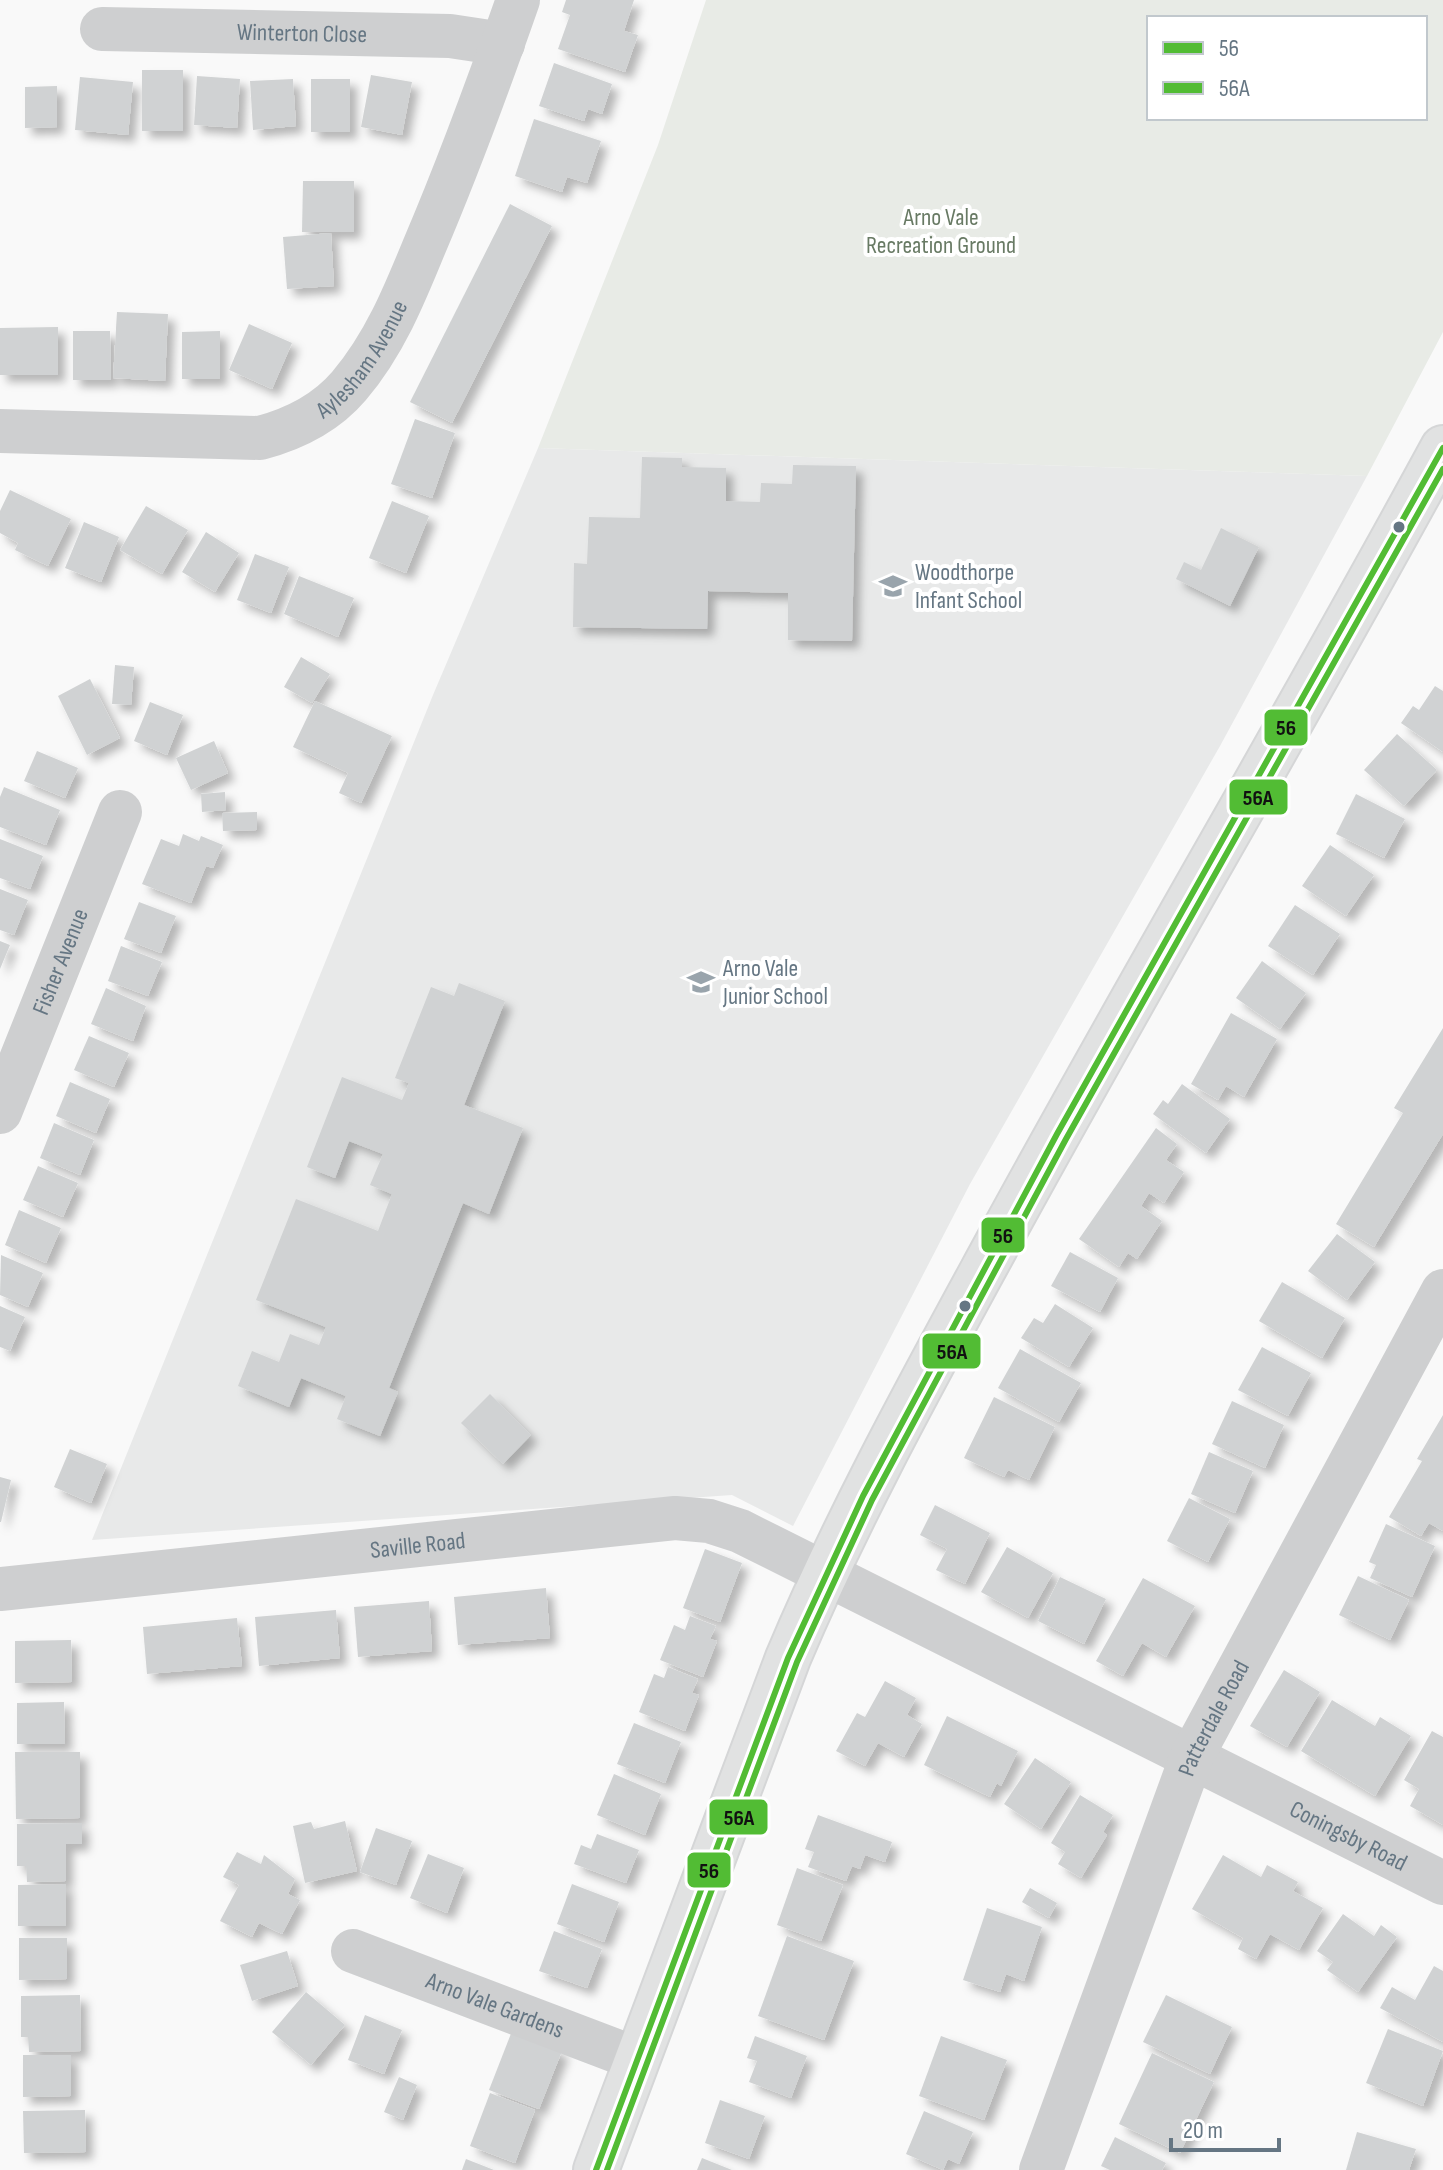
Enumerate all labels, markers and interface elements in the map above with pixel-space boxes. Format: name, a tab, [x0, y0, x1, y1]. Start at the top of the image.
legend	[1147, 16, 1427, 120]
street label: Winterton Close	[237, 17, 367, 49]
text: 56	[1219, 34, 1239, 63]
text: 56A	[1219, 74, 1250, 103]
park label: Arno Vale Recreation Ground	[866, 203, 1016, 260]
street label: Aylesham Avenue	[310, 296, 414, 425]
unlabelled marker	[1391, 519, 1407, 535]
place label: Woodthorpe Infant School	[915, 558, 1022, 615]
school or university icon: Woodthorpe Infant School	[878, 571, 908, 601]
line badge: 56	[1263, 708, 1309, 747]
text: 56	[1276, 715, 1296, 742]
line badge: 56A	[1228, 778, 1289, 816]
text: 56A	[1243, 785, 1274, 812]
street label: Fisher Avenue	[26, 904, 94, 1019]
place label: Arno Vale Junior School	[722, 954, 828, 1011]
school or university icon: Arno Vale Junior School	[686, 967, 716, 997]
line badge: 56	[980, 1216, 1026, 1254]
text: 56	[993, 1223, 1013, 1250]
unlabelled marker	[957, 1298, 973, 1314]
line badge: 56A	[921, 1332, 982, 1370]
text: 56A	[937, 1339, 968, 1366]
street label: Saville Road	[369, 1526, 467, 1564]
street label: Patterdale Road	[1171, 1655, 1255, 1780]
street label: Coningsby Road	[1285, 1794, 1412, 1877]
line badge: 56A	[708, 1798, 769, 1836]
text: 56A	[724, 1805, 755, 1832]
line badge: 56	[686, 1851, 732, 1889]
text: 56	[699, 1858, 719, 1885]
street label: Arno Vale Gardens	[421, 1965, 568, 2044]
scale bar	[1171, 2102, 1279, 2152]
text: 20 m	[1183, 2116, 1223, 2145]

